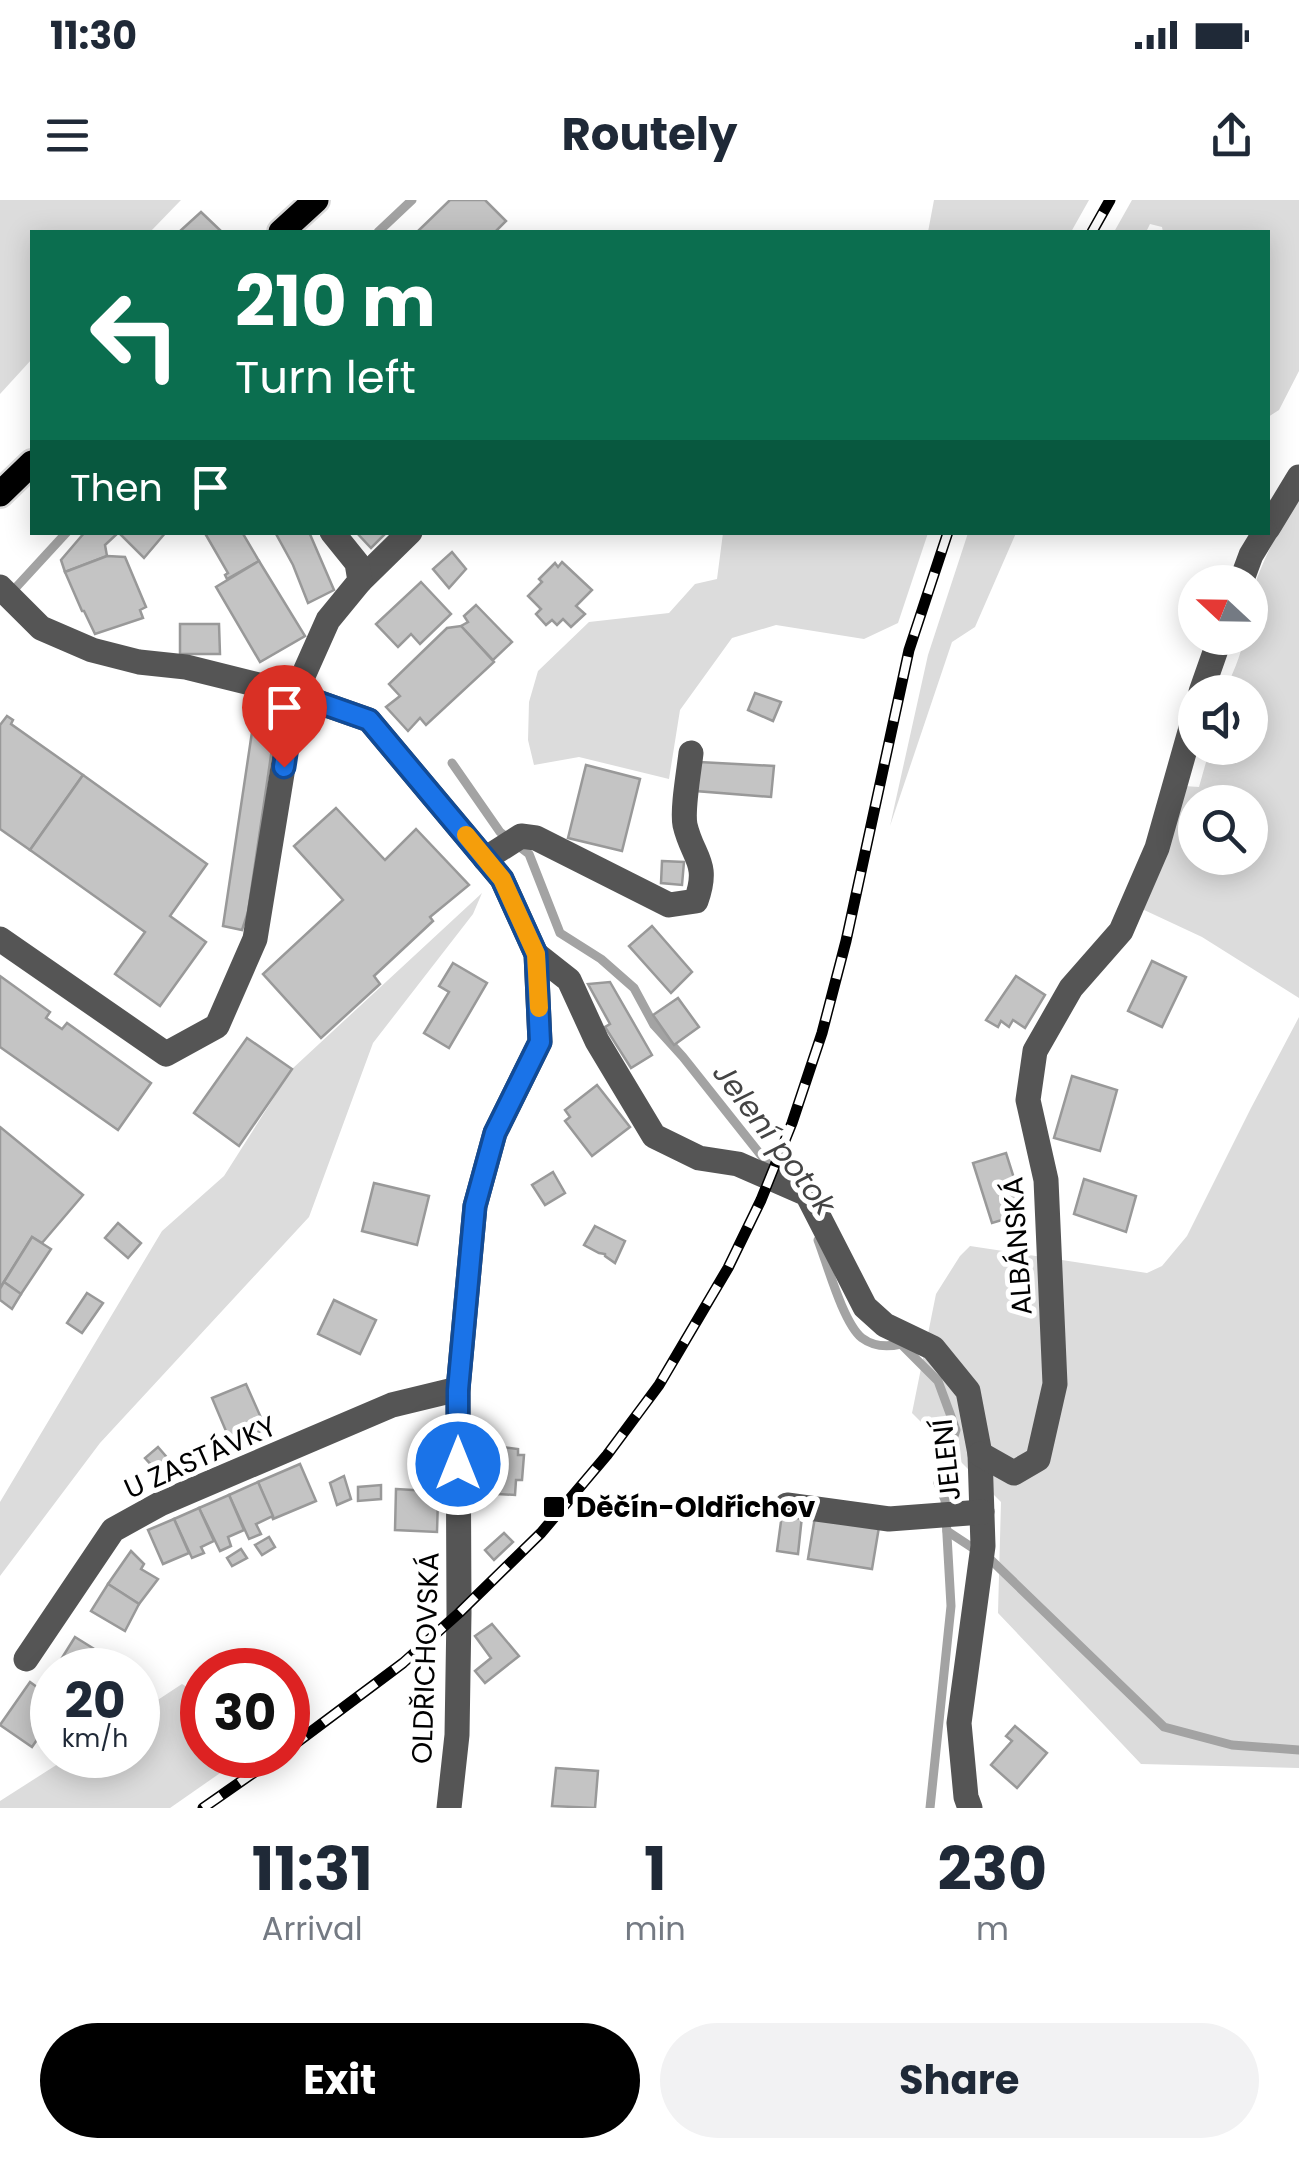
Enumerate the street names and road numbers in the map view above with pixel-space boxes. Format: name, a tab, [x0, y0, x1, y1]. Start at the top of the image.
street label: ALBÁNSKÁ	[993, 1175, 1042, 1317]
street label: U ZASTÁVKY	[118, 1407, 283, 1508]
street label: JELENÍ	[923, 1417, 970, 1503]
street label: OLDŘICHOVSKÁ	[402, 1551, 449, 1765]

